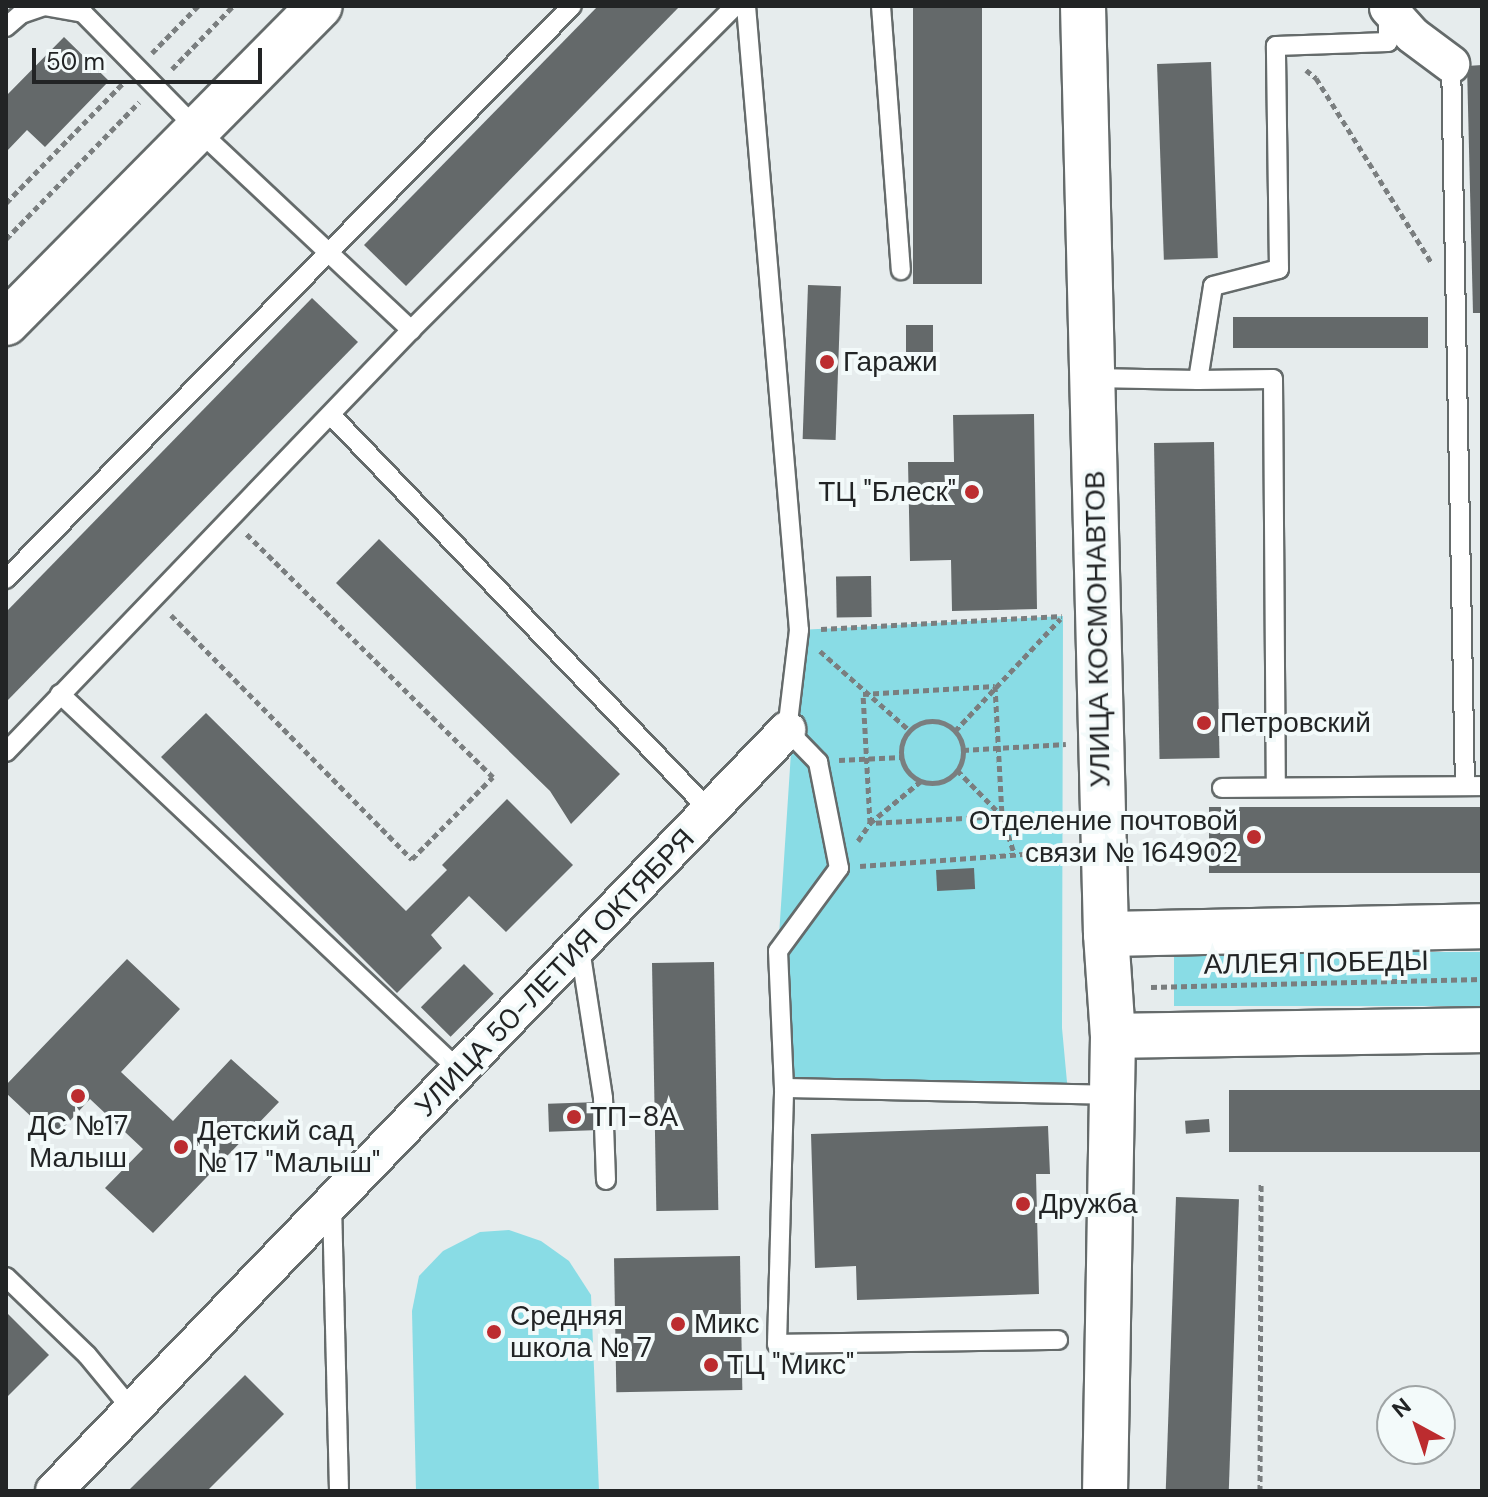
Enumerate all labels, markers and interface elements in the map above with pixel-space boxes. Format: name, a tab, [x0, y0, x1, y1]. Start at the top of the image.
scale bar	[36, 32, 266, 82]
text: 50 m	[46, 46, 105, 77]
place label: Гаражи	[843, 345, 938, 379]
marker: Гаражи	[818, 353, 836, 371]
street label: УЛИЦА КОСМОНАВТОВ	[1078, 470, 1118, 788]
place label: ТЦ "Блеск"	[818, 475, 956, 509]
marker: ТЦ "Блеск"	[963, 483, 981, 501]
place label: Петровский	[1220, 706, 1371, 740]
marker: Петровский	[1195, 714, 1213, 732]
place label: Отделение почтовой связи № 164902	[969, 804, 1238, 870]
street label: УЛИЦА 50-ЛЕТИЯ ОКТЯБРЯ	[409, 822, 701, 1124]
marker: Отделение почтовой связи № 164902	[1245, 828, 1263, 846]
street label: АЛЛЕЯ ПОБЕДЫ	[1203, 944, 1429, 982]
marker: ДС №17 Малыш	[69, 1087, 87, 1105]
place label: ТП-8А	[590, 1100, 678, 1134]
marker: ТП-8А	[565, 1108, 583, 1126]
place label: ДС №17 Малыш	[28, 1109, 128, 1175]
place label: Детский сад № 17 "Малыш"	[197, 1114, 380, 1180]
marker: Детский сад № 17 "Малыш"	[172, 1138, 190, 1156]
place label: Дружба	[1039, 1187, 1138, 1221]
marker: Дружба	[1014, 1195, 1032, 1213]
place label: Средняя школа № 7	[510, 1299, 652, 1365]
place label: Микс	[694, 1307, 760, 1341]
marker: Микс	[669, 1315, 687, 1333]
marker: Средняя школа № 7	[485, 1323, 503, 1341]
place label: ТЦ "Микс"	[727, 1348, 854, 1382]
marker: ТЦ "Микс"	[702, 1356, 720, 1374]
north arrow	[1376, 1385, 1456, 1465]
text: N	[1386, 1392, 1417, 1424]

